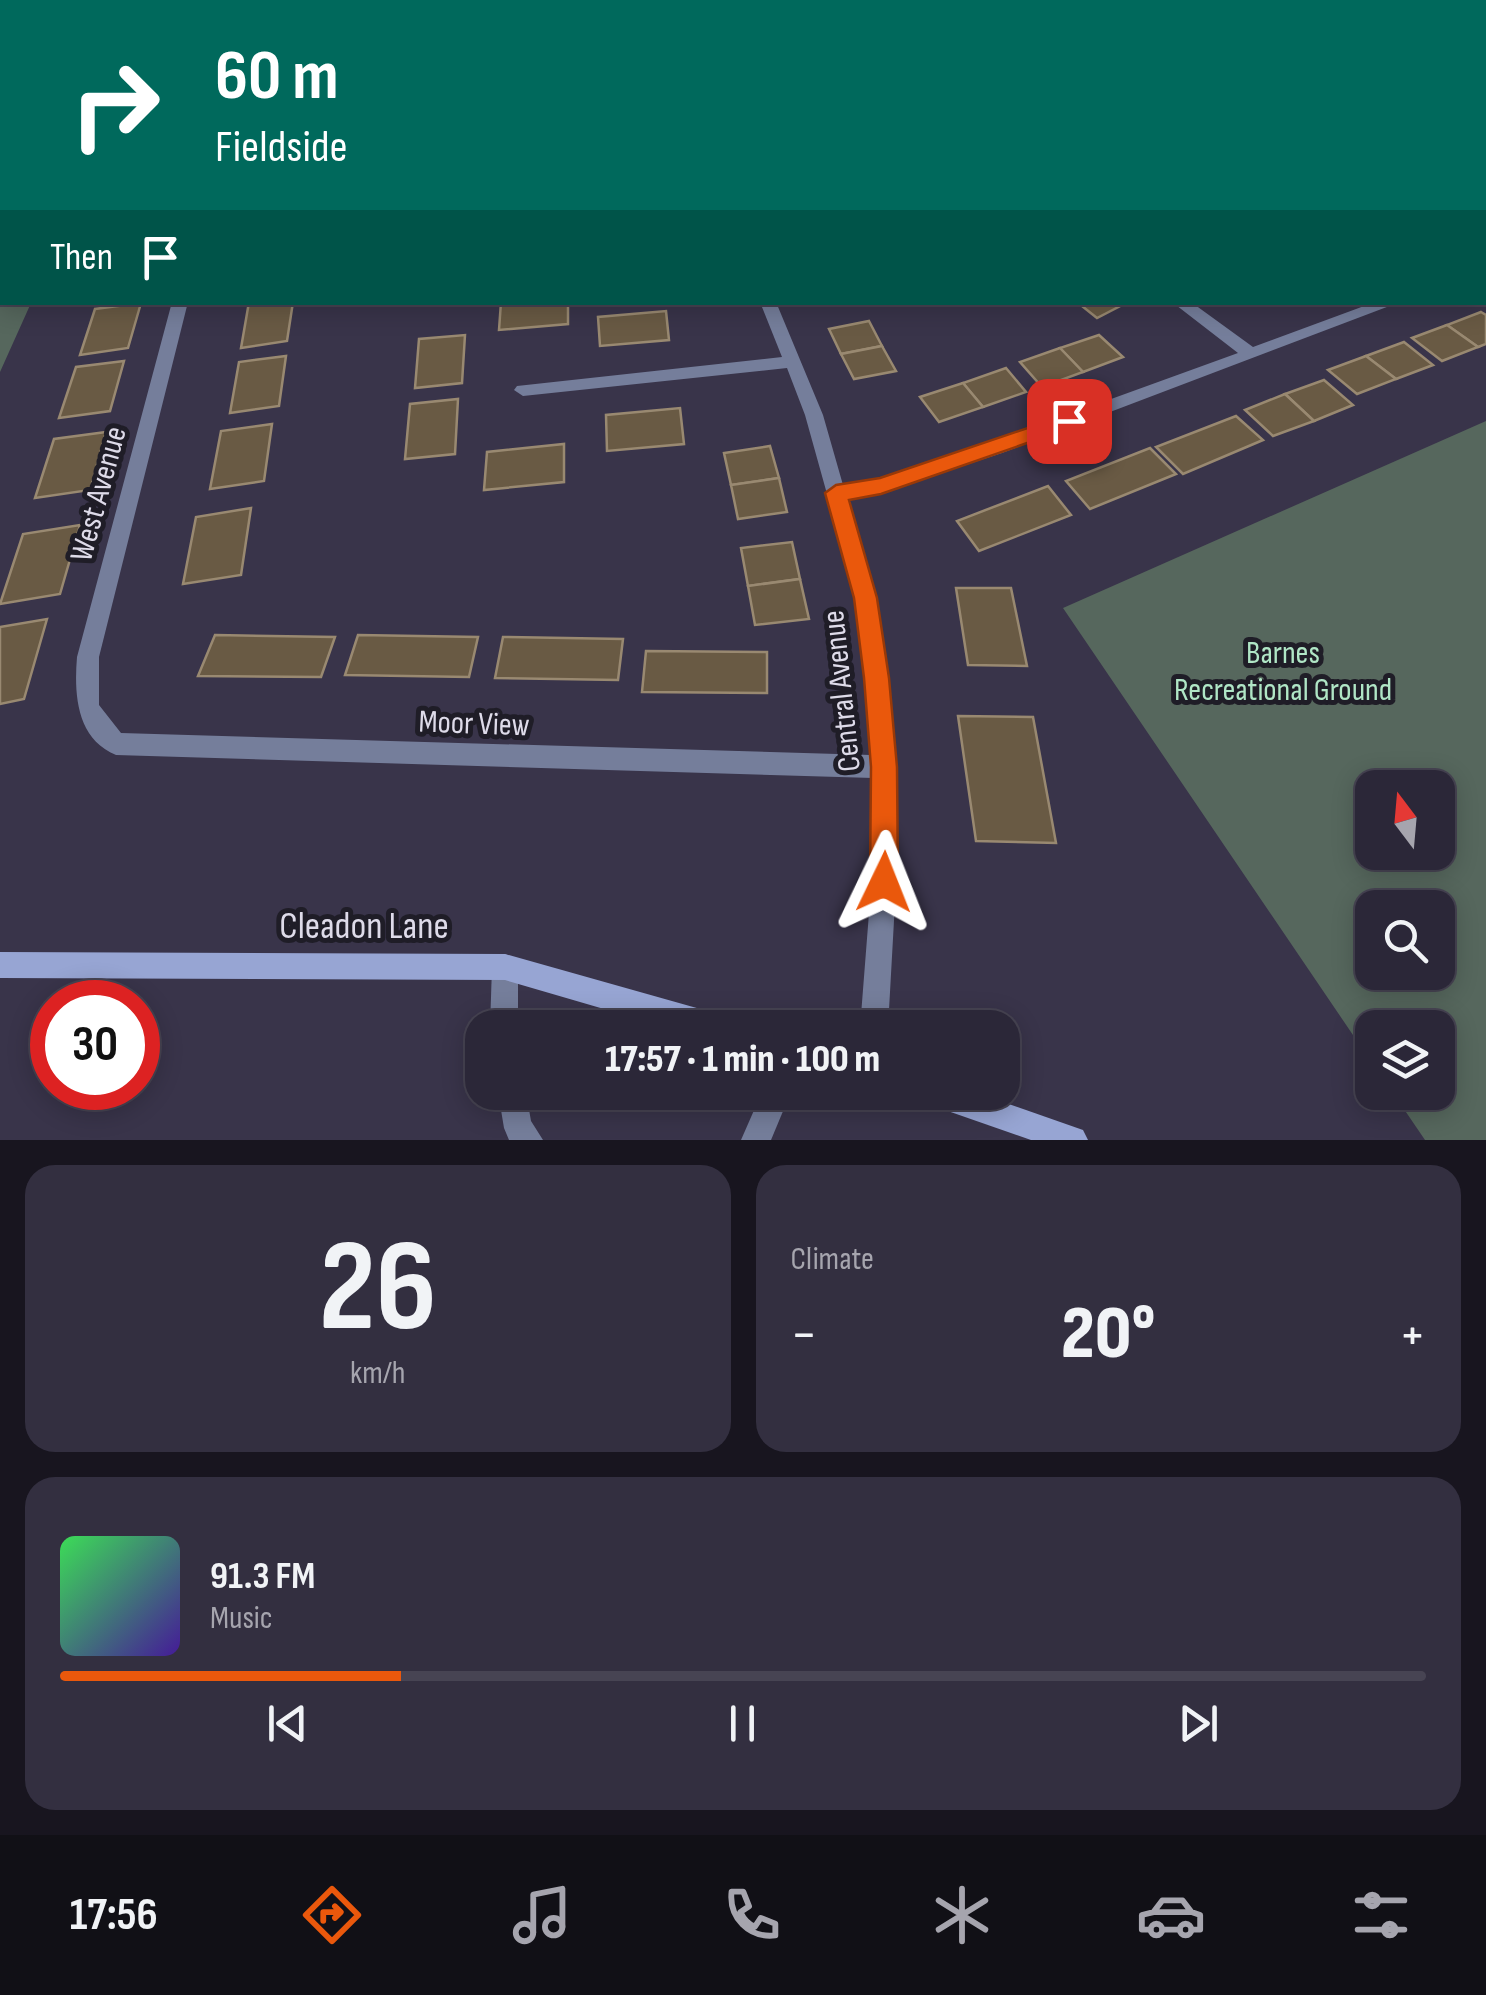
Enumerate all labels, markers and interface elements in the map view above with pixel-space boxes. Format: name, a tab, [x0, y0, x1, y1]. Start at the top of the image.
text: 60 m	[215, 35, 339, 119]
icon: right	[50, 40, 180, 170]
text: Fieldside	[215, 120, 348, 175]
icon: arrive	[133, 230, 188, 285]
text: Then	[50, 235, 113, 280]
pin	[1027, 379, 1112, 464]
icon: arrive	[1042, 394, 1097, 449]
street label: West Avenue	[62, 422, 136, 566]
street label: Central Avenue	[814, 608, 870, 774]
park label: Barnes Recreational Ground	[1174, 634, 1392, 710]
street label: Moor View	[418, 703, 530, 745]
north arrow	[1355, 770, 1455, 870]
map controls	[1355, 770, 1455, 1110]
position arrow	[832, 830, 936, 934]
button: search	[1355, 890, 1455, 990]
street label: Cleadon Lane	[279, 904, 449, 949]
speed limit sign: 30	[30, 980, 160, 1110]
button: layers	[1355, 1010, 1455, 1110]
text: 17:57 · 1 min · 100 m	[605, 1037, 880, 1082]
text: 26	[319, 1211, 437, 1367]
text: Climate	[791, 1240, 874, 1279]
text: 20°	[1061, 1289, 1155, 1380]
text: −	[791, 1302, 817, 1369]
text: +	[1399, 1302, 1426, 1369]
text: km/h	[350, 1354, 405, 1393]
text: 91.3 FM	[210, 1554, 315, 1599]
text: Music	[210, 1599, 273, 1638]
icon: previous	[260, 1696, 315, 1751]
icon: pause	[715, 1696, 770, 1751]
icon: next	[1171, 1696, 1226, 1751]
icon: directions	[297, 1880, 367, 1950]
icon: music	[507, 1880, 577, 1950]
icon: phone	[717, 1880, 787, 1950]
icon: climate	[927, 1880, 997, 1950]
icon: car	[1136, 1880, 1206, 1950]
icon: filters	[1346, 1880, 1416, 1950]
text: 17:56	[70, 1888, 158, 1943]

